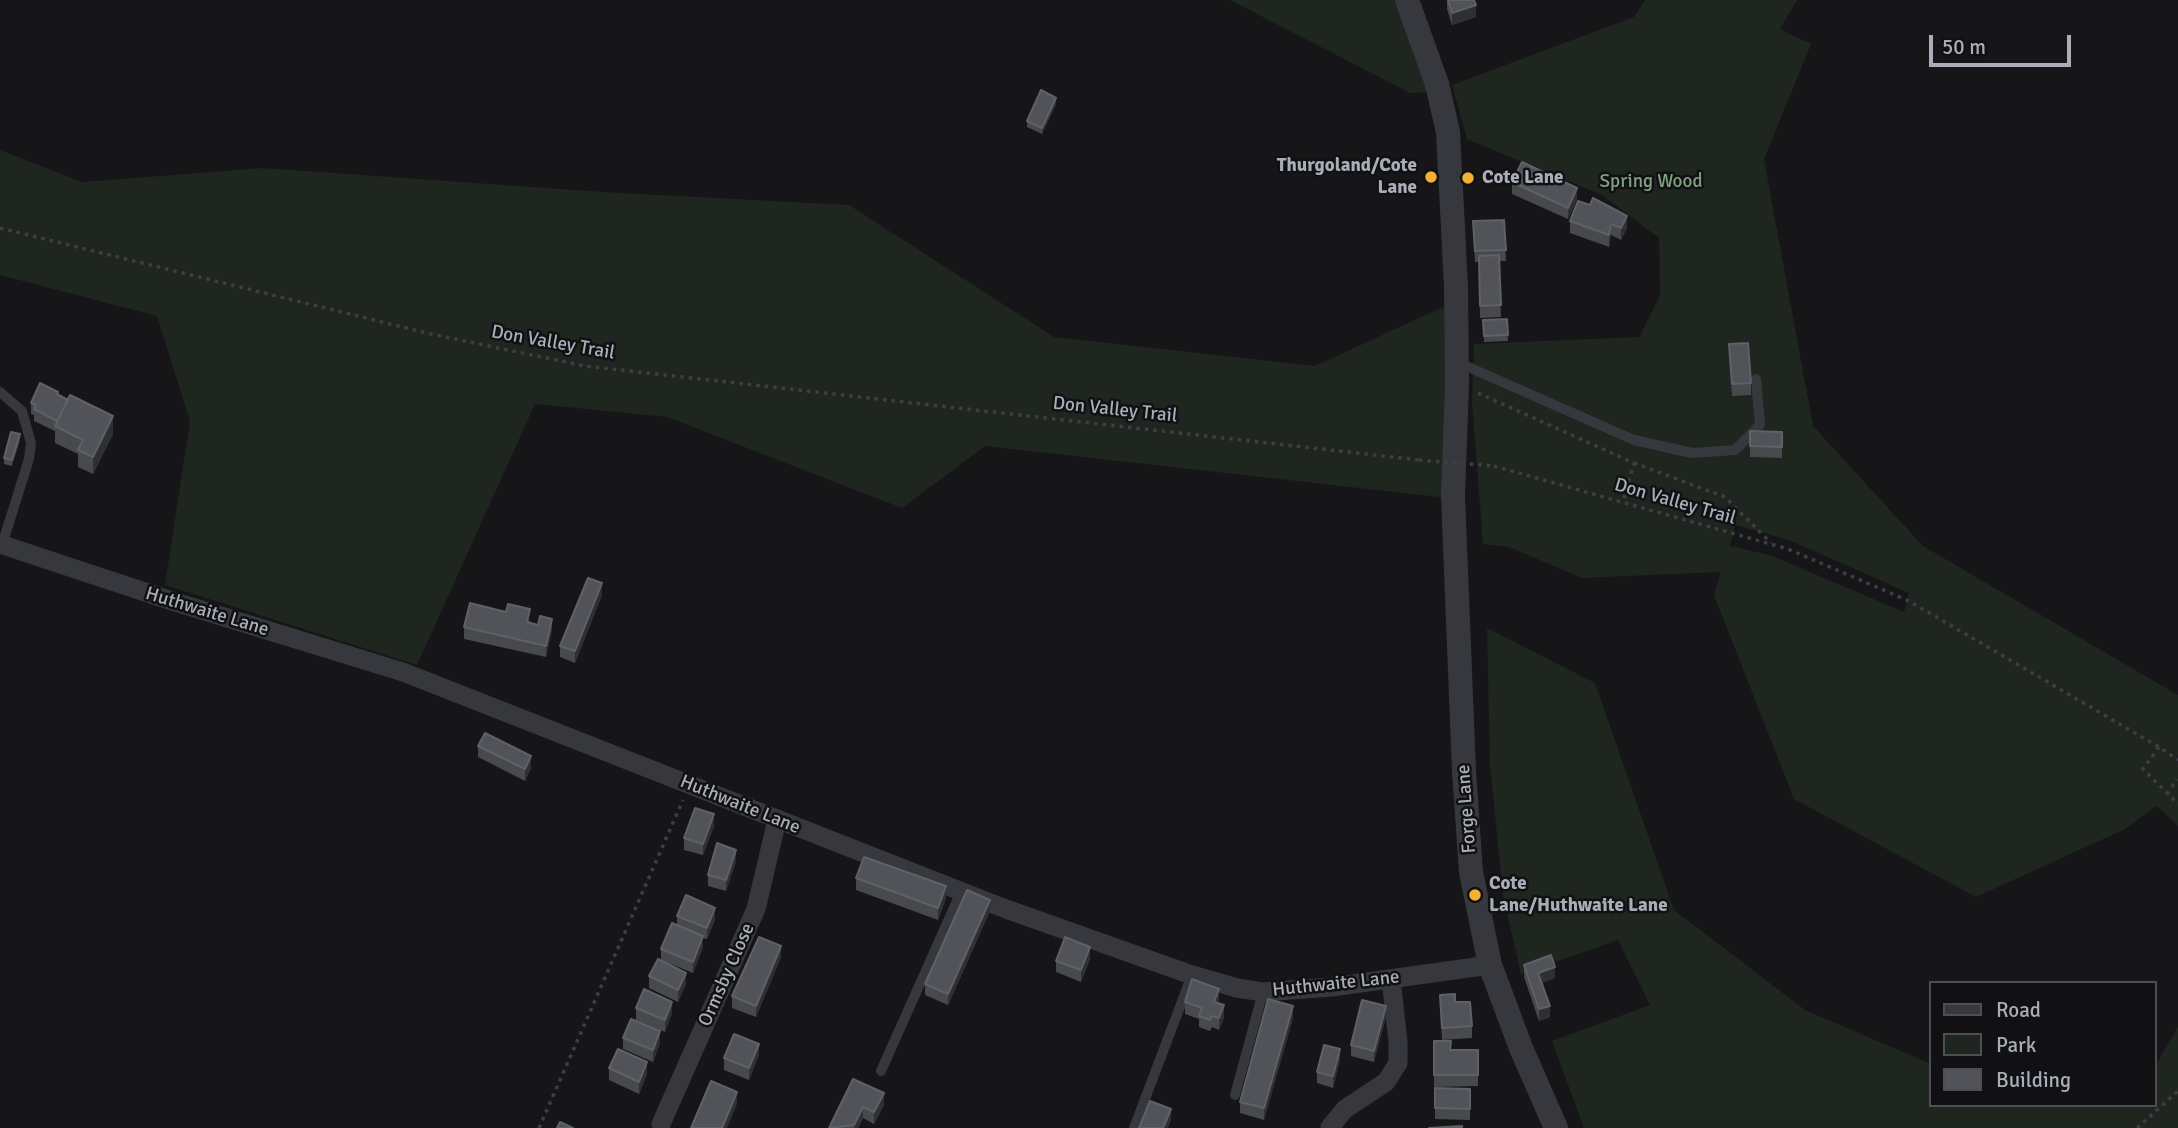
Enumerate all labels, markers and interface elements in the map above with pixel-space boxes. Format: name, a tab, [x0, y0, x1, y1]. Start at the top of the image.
scale bar	[1933, 21, 2075, 65]
text: 50 m	[1942, 34, 1986, 60]
place label: Thurgoland/Cote Lane	[1277, 155, 1417, 199]
place label: Cote Lane	[1482, 167, 1563, 189]
marker: Thurgoland/Cote Lane	[1423, 169, 1439, 185]
marker: Cote Lane	[1460, 170, 1476, 186]
park label: Spring Wood	[1600, 171, 1702, 193]
street label: Don Valley Trail	[489, 321, 617, 365]
street label: Don Valley Trail	[1051, 392, 1179, 428]
street label: Don Valley Trail	[1612, 474, 1738, 530]
street label: Huthwaite Lane	[143, 582, 271, 642]
street label: Forge Lane	[1453, 764, 1481, 854]
street label: Huthwaite Lane	[677, 771, 803, 839]
place label: Cote Lane/Huthwaite Lane	[1489, 873, 1668, 917]
marker: Cote Lane/Huthwaite Lane	[1467, 887, 1483, 903]
street label: Ormsby Close	[694, 920, 760, 1030]
street label: Huthwaite Lane	[1271, 966, 1401, 1002]
legend	[1930, 981, 2157, 1107]
text: Road	[1996, 997, 2041, 1023]
text: Park	[1996, 1032, 2036, 1058]
text: Building	[1996, 1067, 2071, 1093]

